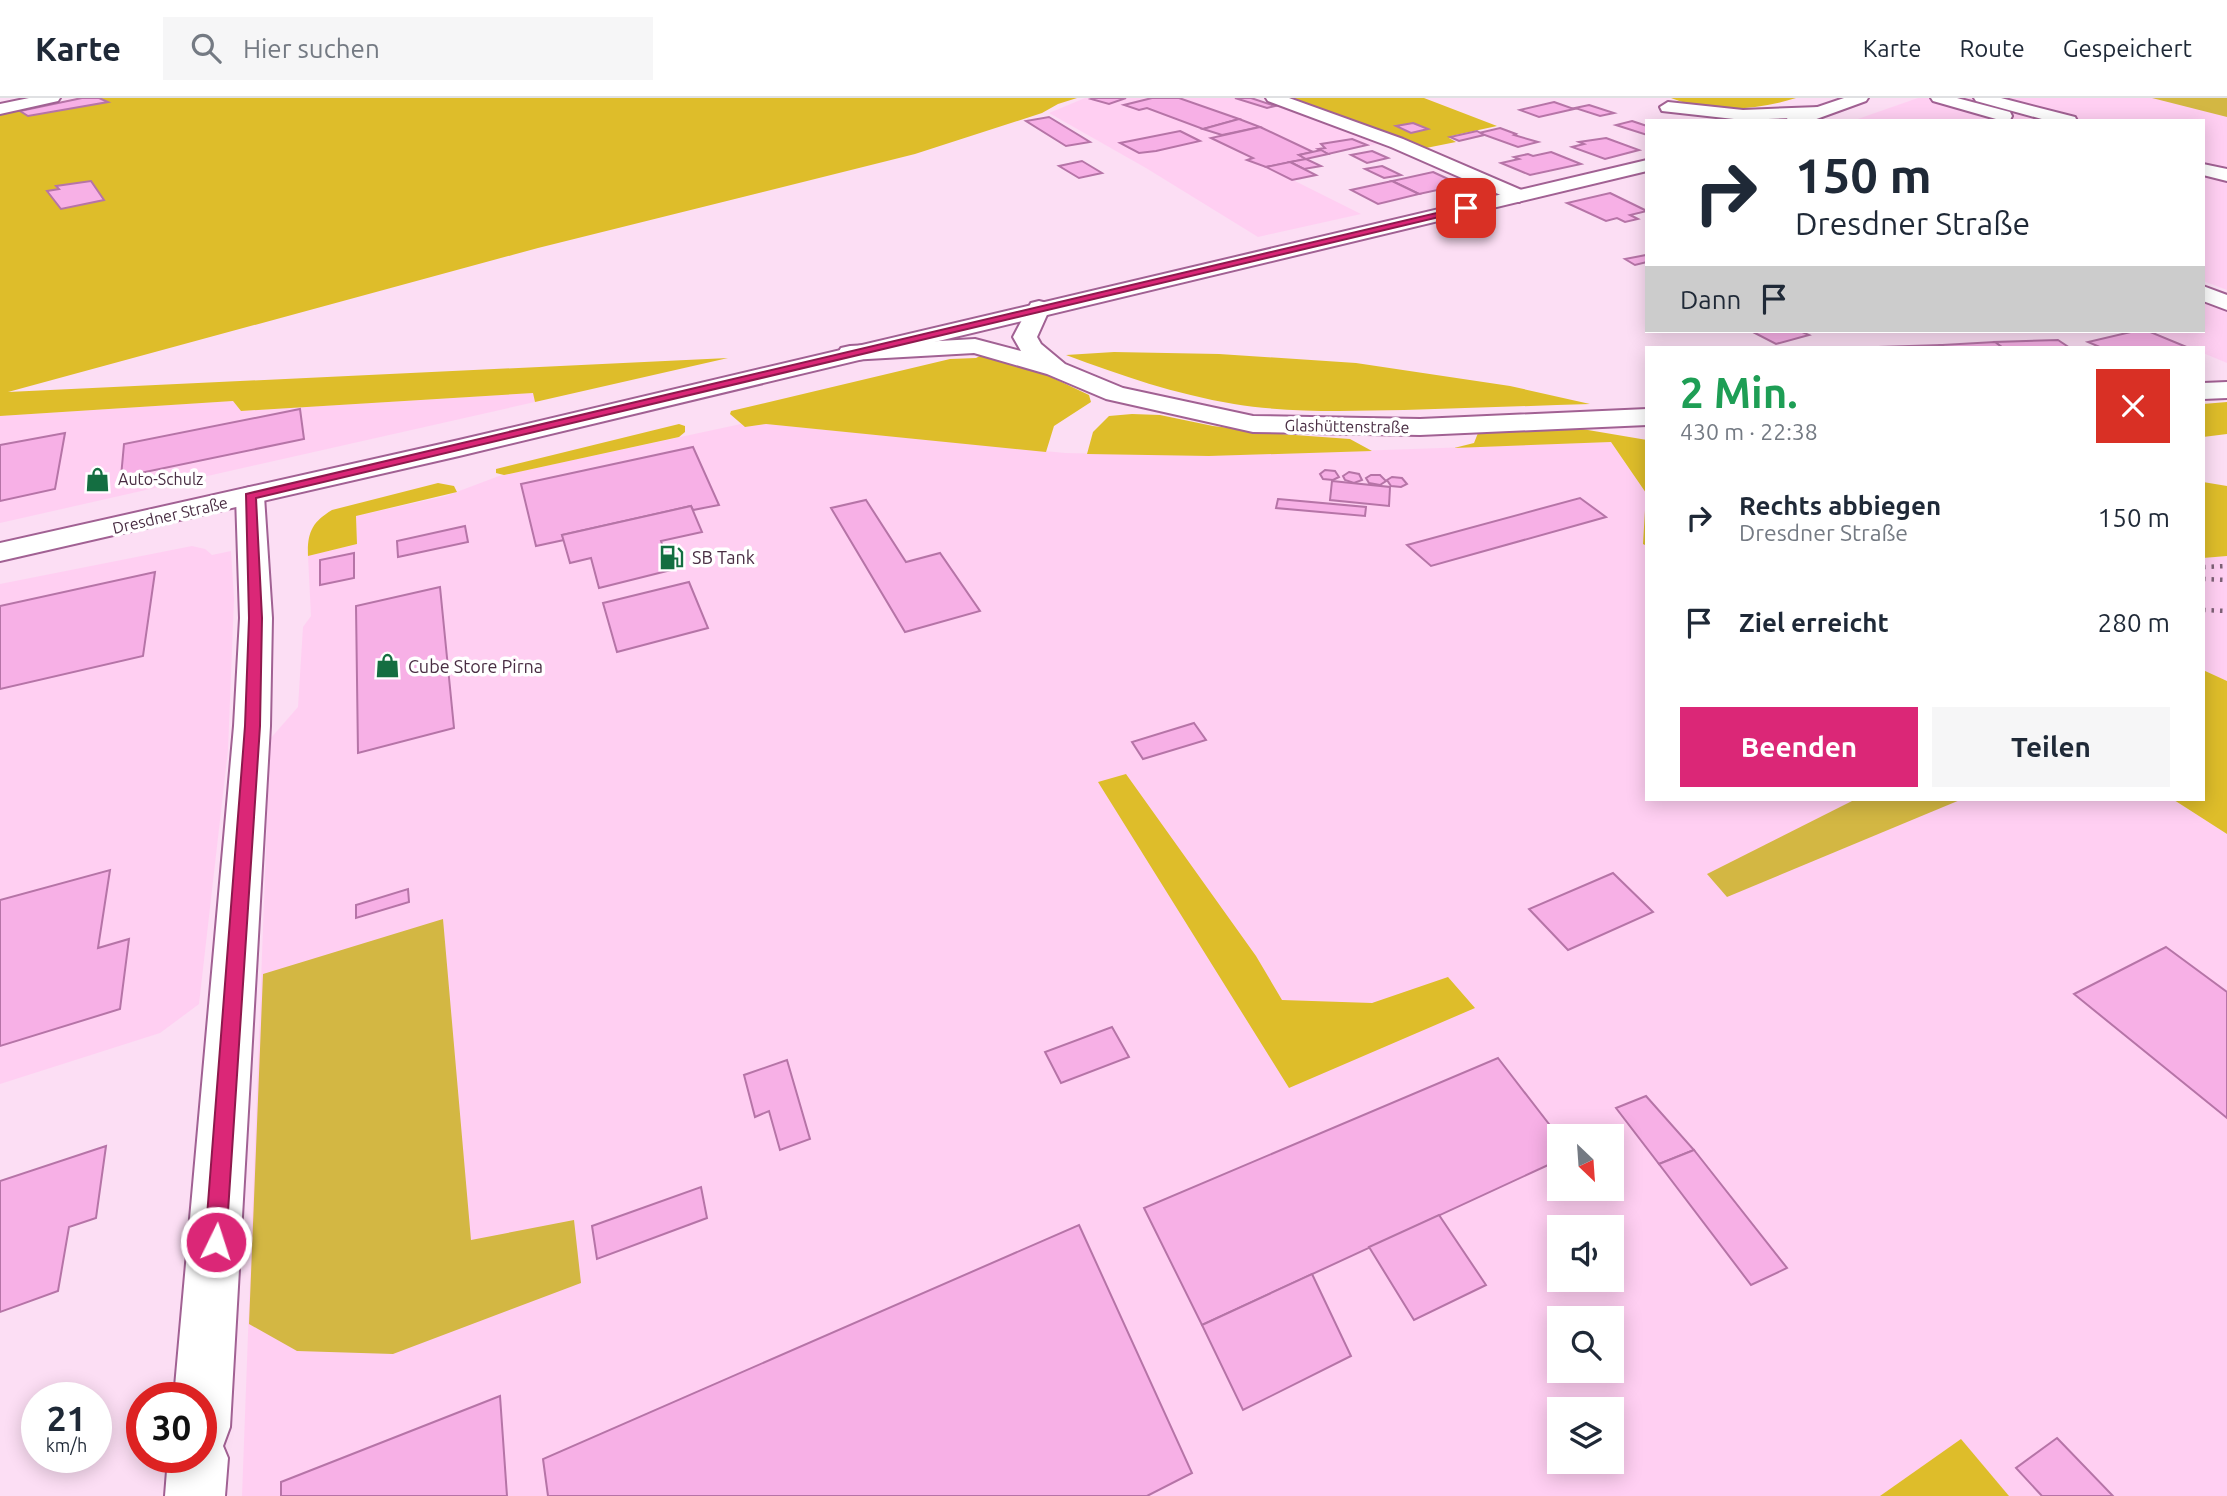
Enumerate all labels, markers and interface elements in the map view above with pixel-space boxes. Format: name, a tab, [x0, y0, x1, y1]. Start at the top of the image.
search box	[163, 17, 653, 80]
icon: search	[187, 29, 225, 67]
text: Karte	[35, 30, 121, 67]
text: Hier suchen	[243, 34, 380, 63]
text: Karte	[1863, 35, 1921, 62]
text: Route	[1959, 35, 2025, 62]
text: Gespeichert	[2063, 35, 2192, 62]
icon: right	[1680, 147, 1771, 238]
text: 150 m	[1795, 147, 1932, 202]
pin	[1436, 178, 1496, 238]
icon: arrive	[1447, 189, 1485, 227]
text: Dresdner Straße	[1795, 205, 2030, 241]
icon: arrive	[1755, 280, 1793, 318]
text: Dann	[1680, 285, 1741, 314]
text: 2 Min.	[1680, 369, 1798, 416]
button: close	[2096, 369, 2170, 443]
street label: Glashüttenstraße	[1284, 416, 1410, 436]
text: 430 m · 22:38	[1680, 419, 1818, 444]
shop icon: Auto-Schulz	[84, 465, 112, 493]
place label: Auto-Schulz	[118, 470, 203, 488]
text: Rechts abbiegen	[1739, 491, 1941, 520]
street label: Dresdner Straße	[111, 493, 229, 537]
icon: right	[1680, 499, 1718, 537]
text: 150 m	[2098, 503, 2170, 532]
text: Dresdner Straße	[1739, 520, 1908, 545]
fuel station icon: SB Tank	[658, 543, 686, 571]
place label: SB Tank	[692, 547, 755, 567]
icon: arrive	[1680, 604, 1718, 642]
text: Ziel erreicht	[1739, 608, 1889, 637]
text: 280 m	[2098, 608, 2170, 637]
shop icon: Cube Store Pirna	[374, 652, 402, 680]
place label: Cube Store Pirna	[408, 656, 543, 676]
button: Beenden	[1680, 707, 1918, 787]
button: Teilen	[1932, 707, 2170, 787]
north arrow	[1547, 1124, 1624, 1200]
map controls	[1547, 1124, 1624, 1474]
position arrow	[179, 1205, 253, 1279]
button: sound	[1547, 1215, 1624, 1292]
button: search	[1547, 1306, 1624, 1383]
speed limit sign: 30	[126, 1382, 217, 1473]
button: layers	[1547, 1397, 1624, 1474]
text: 21	[47, 1398, 86, 1438]
text: km/h	[46, 1435, 87, 1455]

